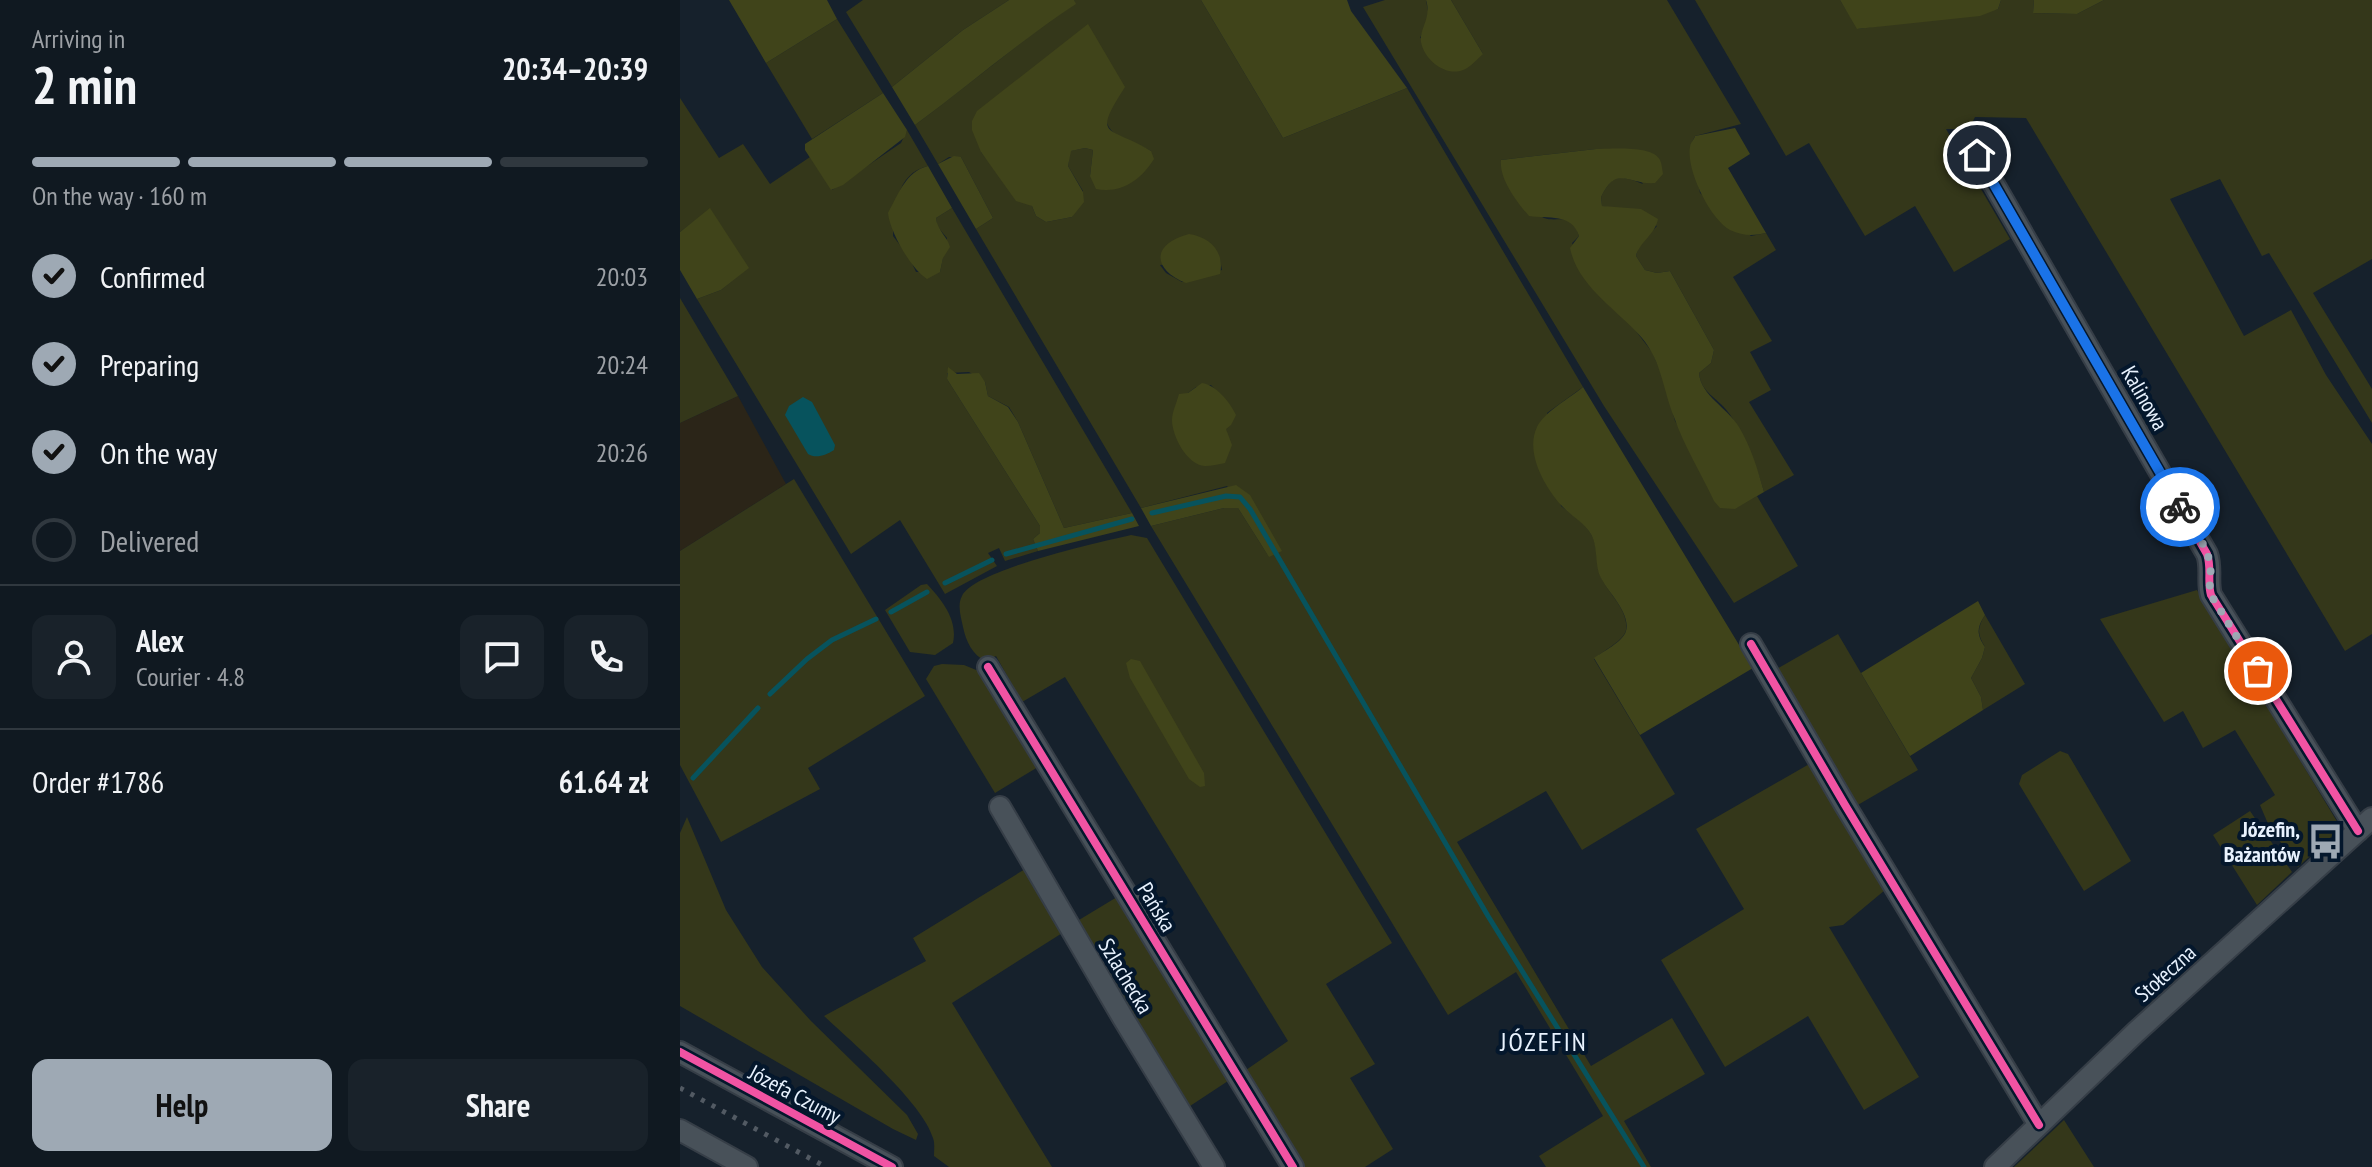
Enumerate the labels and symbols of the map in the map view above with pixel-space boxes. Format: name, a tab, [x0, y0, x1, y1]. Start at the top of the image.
pin	[1943, 121, 2011, 189]
street label: Kalinowa	[2115, 361, 2175, 435]
courier	[2140, 467, 2220, 547]
pin	[2224, 637, 2292, 705]
place label: Józefin, Bażantów	[2224, 815, 2301, 868]
bus stop icon: Józefin, Bażantów	[2307, 823, 2345, 861]
street label: Pańska	[1131, 877, 1183, 937]
street label: Szlachecka	[1093, 933, 1159, 1019]
street label: Stołeczna	[2129, 938, 2201, 1008]
district label: JÓZEFIN	[1499, 1025, 1588, 1058]
street label: Józefa Czumy	[743, 1058, 846, 1130]

